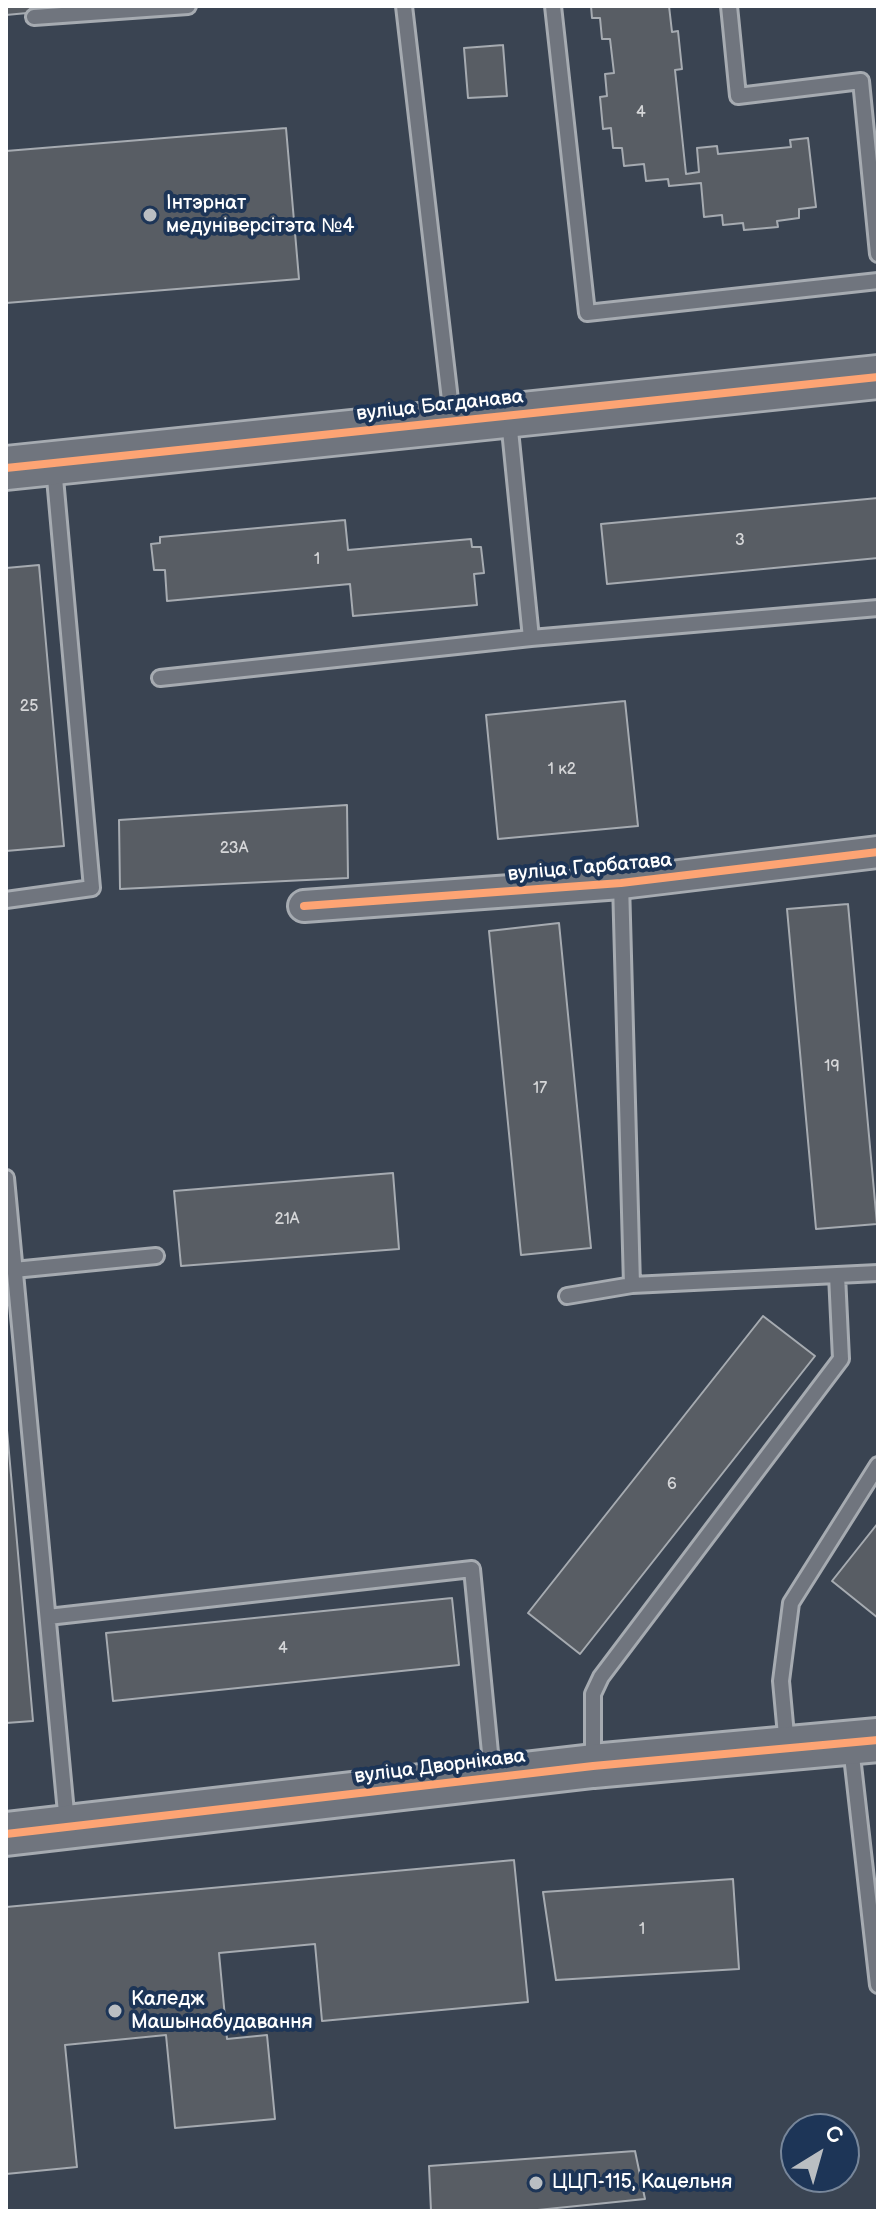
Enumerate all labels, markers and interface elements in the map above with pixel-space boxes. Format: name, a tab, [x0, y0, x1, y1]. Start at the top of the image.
house number: 4	[636, 103, 646, 123]
place label: Інтэрнат медуніверсітэта №4	[166, 192, 355, 239]
marker: Інтэрнат медуніверсітэта №4	[141, 206, 159, 224]
street label: вуліца Багданава	[355, 385, 525, 427]
house number: 3	[735, 531, 745, 551]
house number: 1	[314, 550, 320, 570]
house number: 25	[20, 697, 38, 717]
house number: 1 к2	[548, 760, 576, 780]
house number: 23А	[220, 839, 248, 859]
street label: вуліца Гарбатава	[507, 849, 673, 887]
house number: 19	[824, 1057, 840, 1077]
house number: 17	[533, 1079, 547, 1099]
house number: 21А	[274, 1210, 300, 1230]
house number: 6	[667, 1475, 677, 1495]
house number: 4	[278, 1639, 288, 1659]
street label: вуліца Дворнікава	[353, 1745, 527, 1789]
house number: 1	[639, 1920, 645, 1940]
place label: Каледж Машынабудавання	[131, 1988, 313, 2035]
marker: Каледж Машынабудавання	[106, 2002, 124, 2020]
north arrow	[780, 2113, 860, 2193]
text: С	[819, 2120, 848, 2150]
place label: ЦЦП-115, Кацельня	[552, 2171, 732, 2195]
marker: ЦЦП-115, Кацельня	[527, 2174, 545, 2192]

